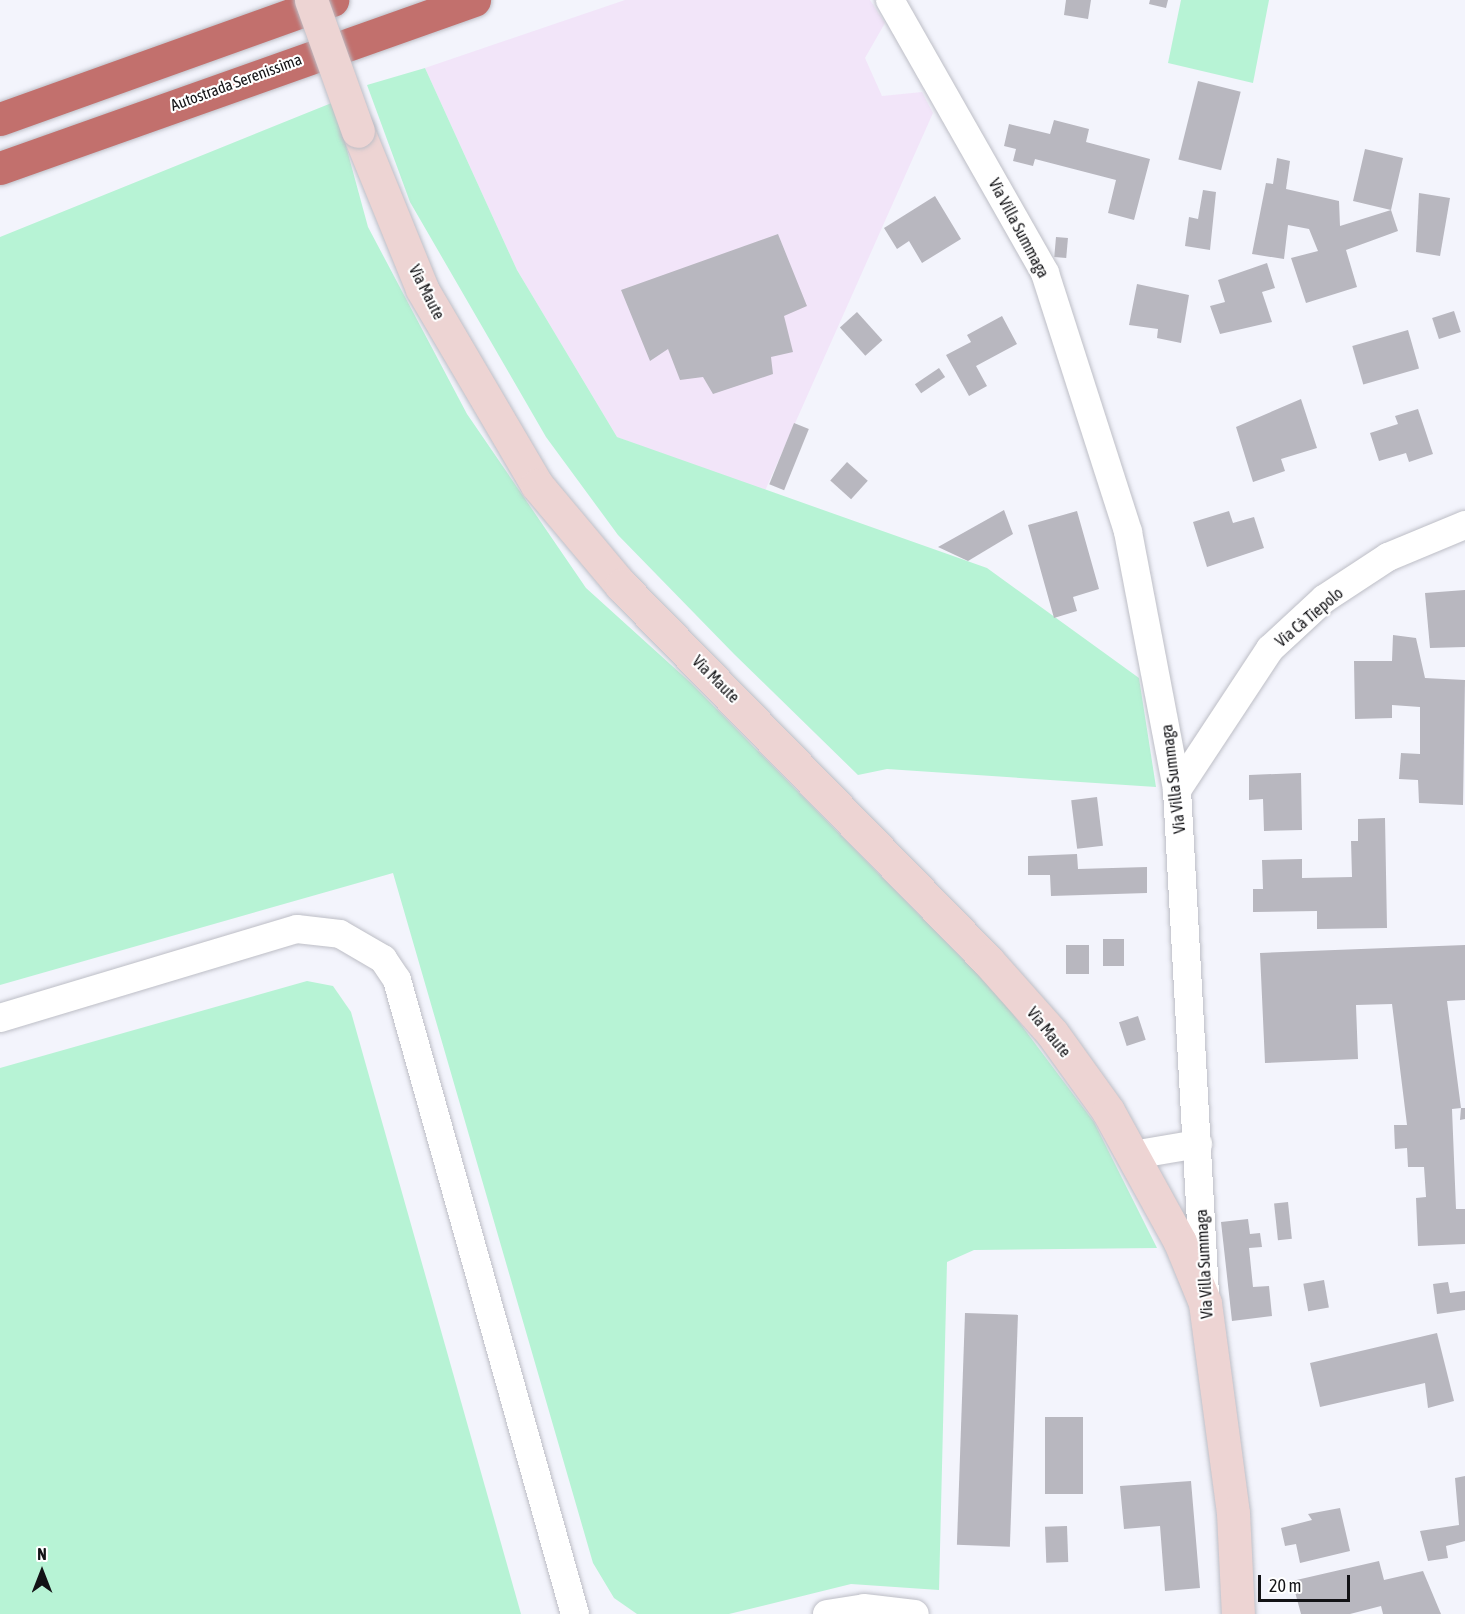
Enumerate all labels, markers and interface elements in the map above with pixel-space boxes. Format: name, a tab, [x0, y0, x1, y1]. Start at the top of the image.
street label: Autostrada Serenissima	[168, 49, 304, 115]
street label: Via Villa Summaga	[985, 175, 1053, 281]
street label: Via Maute	[405, 261, 449, 323]
street label: Via Cà Tiepolo	[1271, 583, 1347, 651]
street label: Via Maute	[688, 651, 744, 707]
street label: Via Villa Summaga	[1157, 723, 1189, 835]
street label: Via Maute	[1023, 1003, 1075, 1061]
street label: Via Villa Summaga	[1192, 1209, 1216, 1319]
north arrow	[12, 1542, 72, 1602]
text: N	[37, 1545, 47, 1563]
scale bar	[1261, 1563, 1352, 1601]
text: 20 m	[1269, 1575, 1301, 1596]

